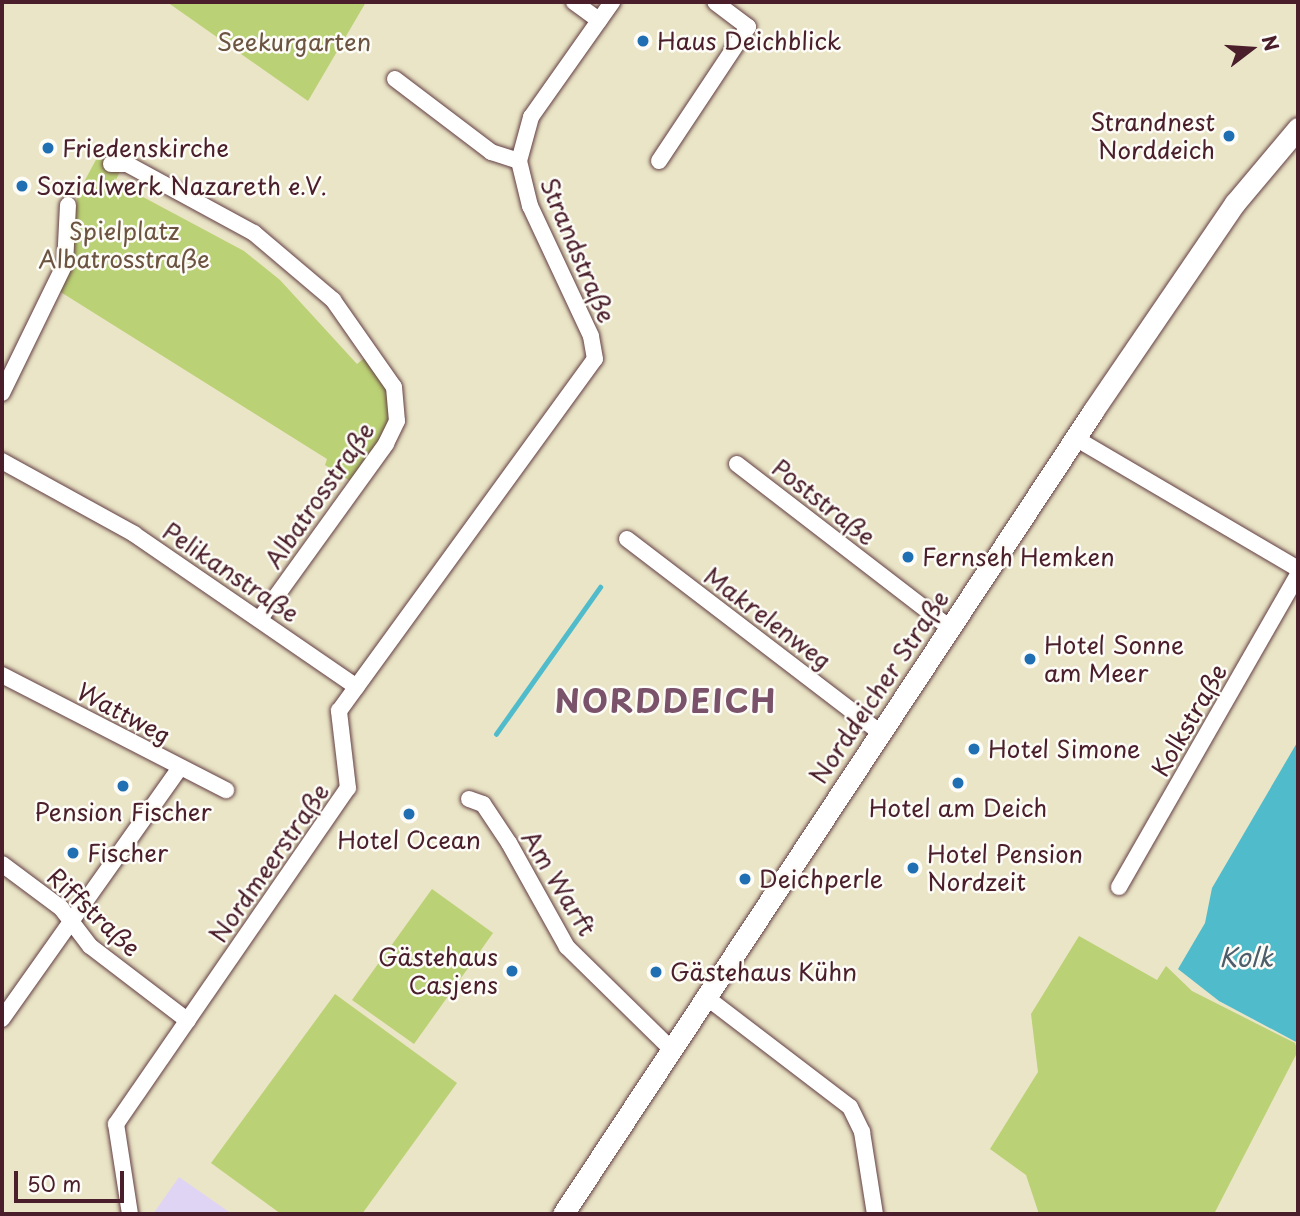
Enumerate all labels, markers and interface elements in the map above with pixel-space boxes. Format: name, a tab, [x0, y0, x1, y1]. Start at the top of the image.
north arrow	[1216, 14, 1286, 84]
place label: Haus Deichblick	[657, 27, 841, 55]
park label: Seekurgarten	[217, 28, 371, 56]
text: N	[1255, 32, 1287, 54]
marker: Haus Deichblick	[635, 33, 651, 49]
place label: Strandnest Norddeich	[1090, 108, 1215, 164]
marker: Strandnest Norddeich	[1221, 128, 1237, 144]
place label: Friedenskirche	[62, 134, 229, 162]
marker: Friedenskirche	[40, 140, 56, 156]
place label: Sozialwerk Nazareth e.V.	[36, 172, 325, 200]
street label: Strandstraße	[535, 173, 621, 327]
marker: Sozialwerk Nazareth e.V.	[14, 178, 30, 194]
park label: Spielplatz Albatrosstraße	[38, 217, 210, 273]
street label: Albatrosstraße	[258, 417, 380, 573]
street label: Poststraße	[767, 453, 881, 551]
street label: Pelikanstraße	[158, 516, 304, 628]
place label: Fernseh Hemken	[922, 543, 1116, 571]
marker: Fernseh Hemken	[900, 549, 916, 565]
street label: Makrelenweg	[699, 561, 837, 675]
street label: Norddeicher Straße	[803, 584, 955, 790]
place label: Hotel Sonne am Meer	[1044, 631, 1184, 687]
marker: Hotel Sonne am Meer	[1022, 651, 1038, 667]
street label: Kolkstraße	[1145, 659, 1233, 781]
street label: Wattweg	[72, 676, 176, 750]
district label: NORDDEICH	[556, 681, 776, 719]
place label: Hotel Simone	[988, 735, 1141, 763]
marker: Hotel Simone	[966, 741, 982, 757]
marker: Hotel am Deich	[950, 775, 966, 791]
marker: Pension Fischer	[115, 778, 131, 794]
street label: Nordmeerstraße	[203, 778, 335, 948]
place label: Hotel am Deich	[869, 794, 1047, 822]
place label: Pension Fischer	[34, 798, 212, 826]
marker: Hotel Ocean	[401, 806, 417, 822]
street label: Am Warft	[516, 825, 602, 941]
place label: Hotel Ocean	[338, 826, 480, 854]
place label: Fischer	[87, 839, 168, 867]
place label: Hotel Pension Nordzeit	[927, 840, 1084, 896]
marker: Fischer	[65, 845, 81, 861]
marker: Hotel Pension Nordzeit	[905, 860, 921, 876]
street label: Riffstraße	[42, 862, 146, 962]
place label: Deichperle	[759, 865, 883, 893]
marker: Deichperle	[737, 871, 753, 887]
water label: Kolk	[1219, 941, 1273, 973]
place label: Gästehaus Casjens	[378, 943, 498, 999]
place label: Gästehaus Kühn	[670, 958, 855, 986]
marker: Gästehaus Casjens	[504, 963, 520, 979]
marker: Gästehaus Kühn	[648, 964, 664, 980]
scale bar	[18, 1156, 128, 1200]
text: 50 m	[27, 1167, 81, 1199]

